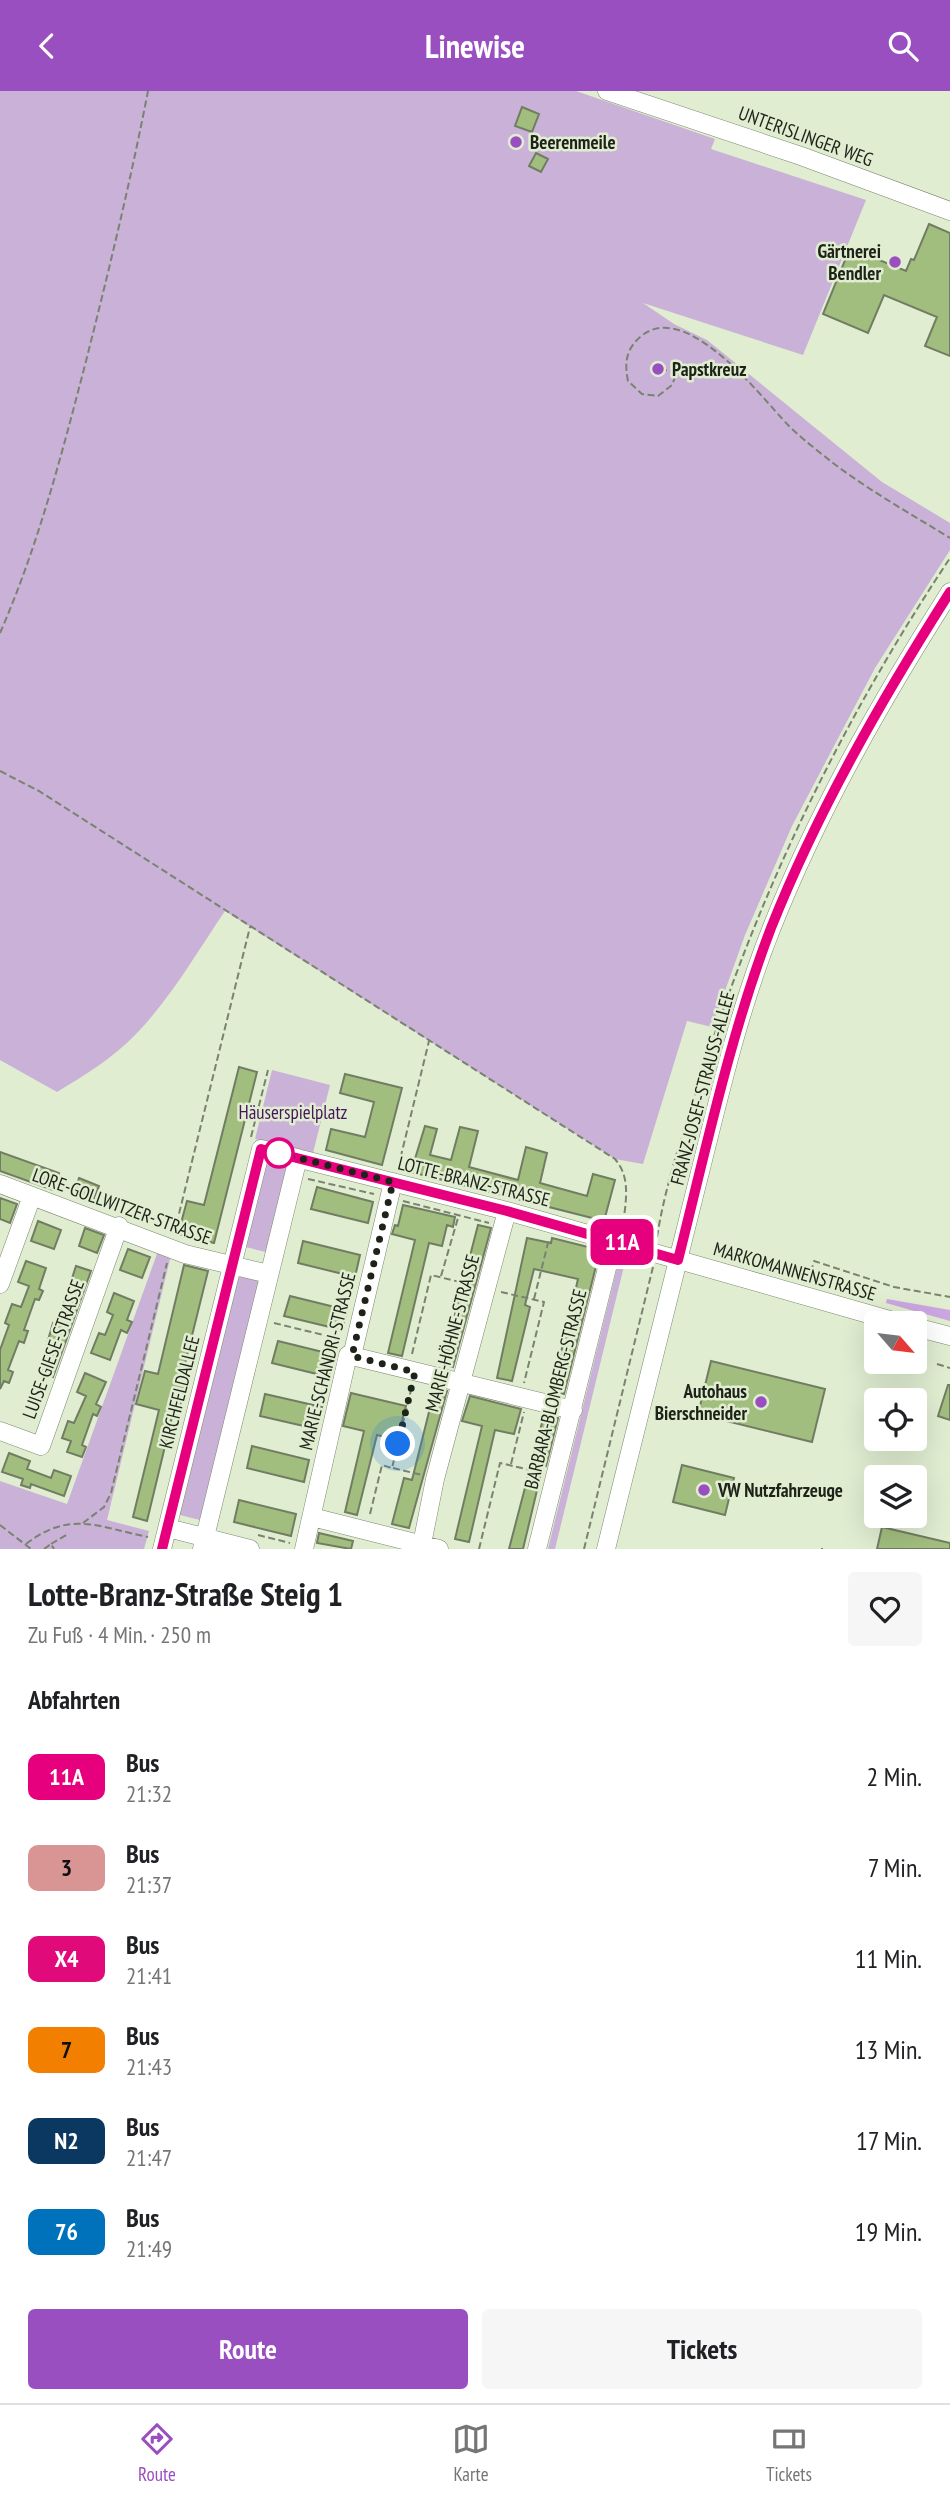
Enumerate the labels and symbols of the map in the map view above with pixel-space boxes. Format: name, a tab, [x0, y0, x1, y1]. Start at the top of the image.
street label: UNTERISLINGER WEG	[735, 101, 877, 171]
place label: Beerenmeile	[530, 130, 616, 154]
marker: Beerenmeile	[508, 134, 524, 150]
place label: Gärtnerei Bendler	[817, 239, 881, 285]
marker: Gärtnerei Bendler	[887, 254, 903, 270]
place label: Papstkreuz	[672, 357, 746, 381]
marker: Papstkreuz	[650, 361, 666, 377]
street label: FRANZ-JOSEF-STRAUSS-ALLEE	[665, 988, 739, 1188]
park label: Häuserspielplatz	[239, 1100, 348, 1124]
unlabelled marker	[264, 1138, 294, 1168]
street label: LOTTE-BRANZ-STRASSE	[396, 1151, 552, 1211]
street label: LORE-GOLLWITZER-STRASSE	[29, 1162, 215, 1250]
line badge: 11A	[582, 1219, 662, 1265]
street label: MARKOMANNENSTRASSE	[711, 1236, 879, 1306]
street label: MARIE-HÖHNE-STRASSE	[419, 1252, 485, 1414]
street label: MARIE-SCHANDRI-STRASSE	[293, 1270, 361, 1452]
street label: LUISE-GIESE-STRASSE	[17, 1276, 89, 1422]
street label: BARBARA-BLOMBERG-STRASSE	[519, 1287, 591, 1491]
north arrow	[864, 1311, 928, 1374]
street label: KIRCHFELDALLEE	[153, 1333, 205, 1451]
place label: Autohaus Bierschneider	[655, 1379, 747, 1425]
marker: Autohaus Bierschneider	[753, 1394, 769, 1410]
your location	[380, 1426, 415, 1461]
place label: VW Nutzfahrzeuge	[717, 1478, 843, 1502]
marker: VW Nutzfahrzeuge	[696, 1482, 712, 1498]

